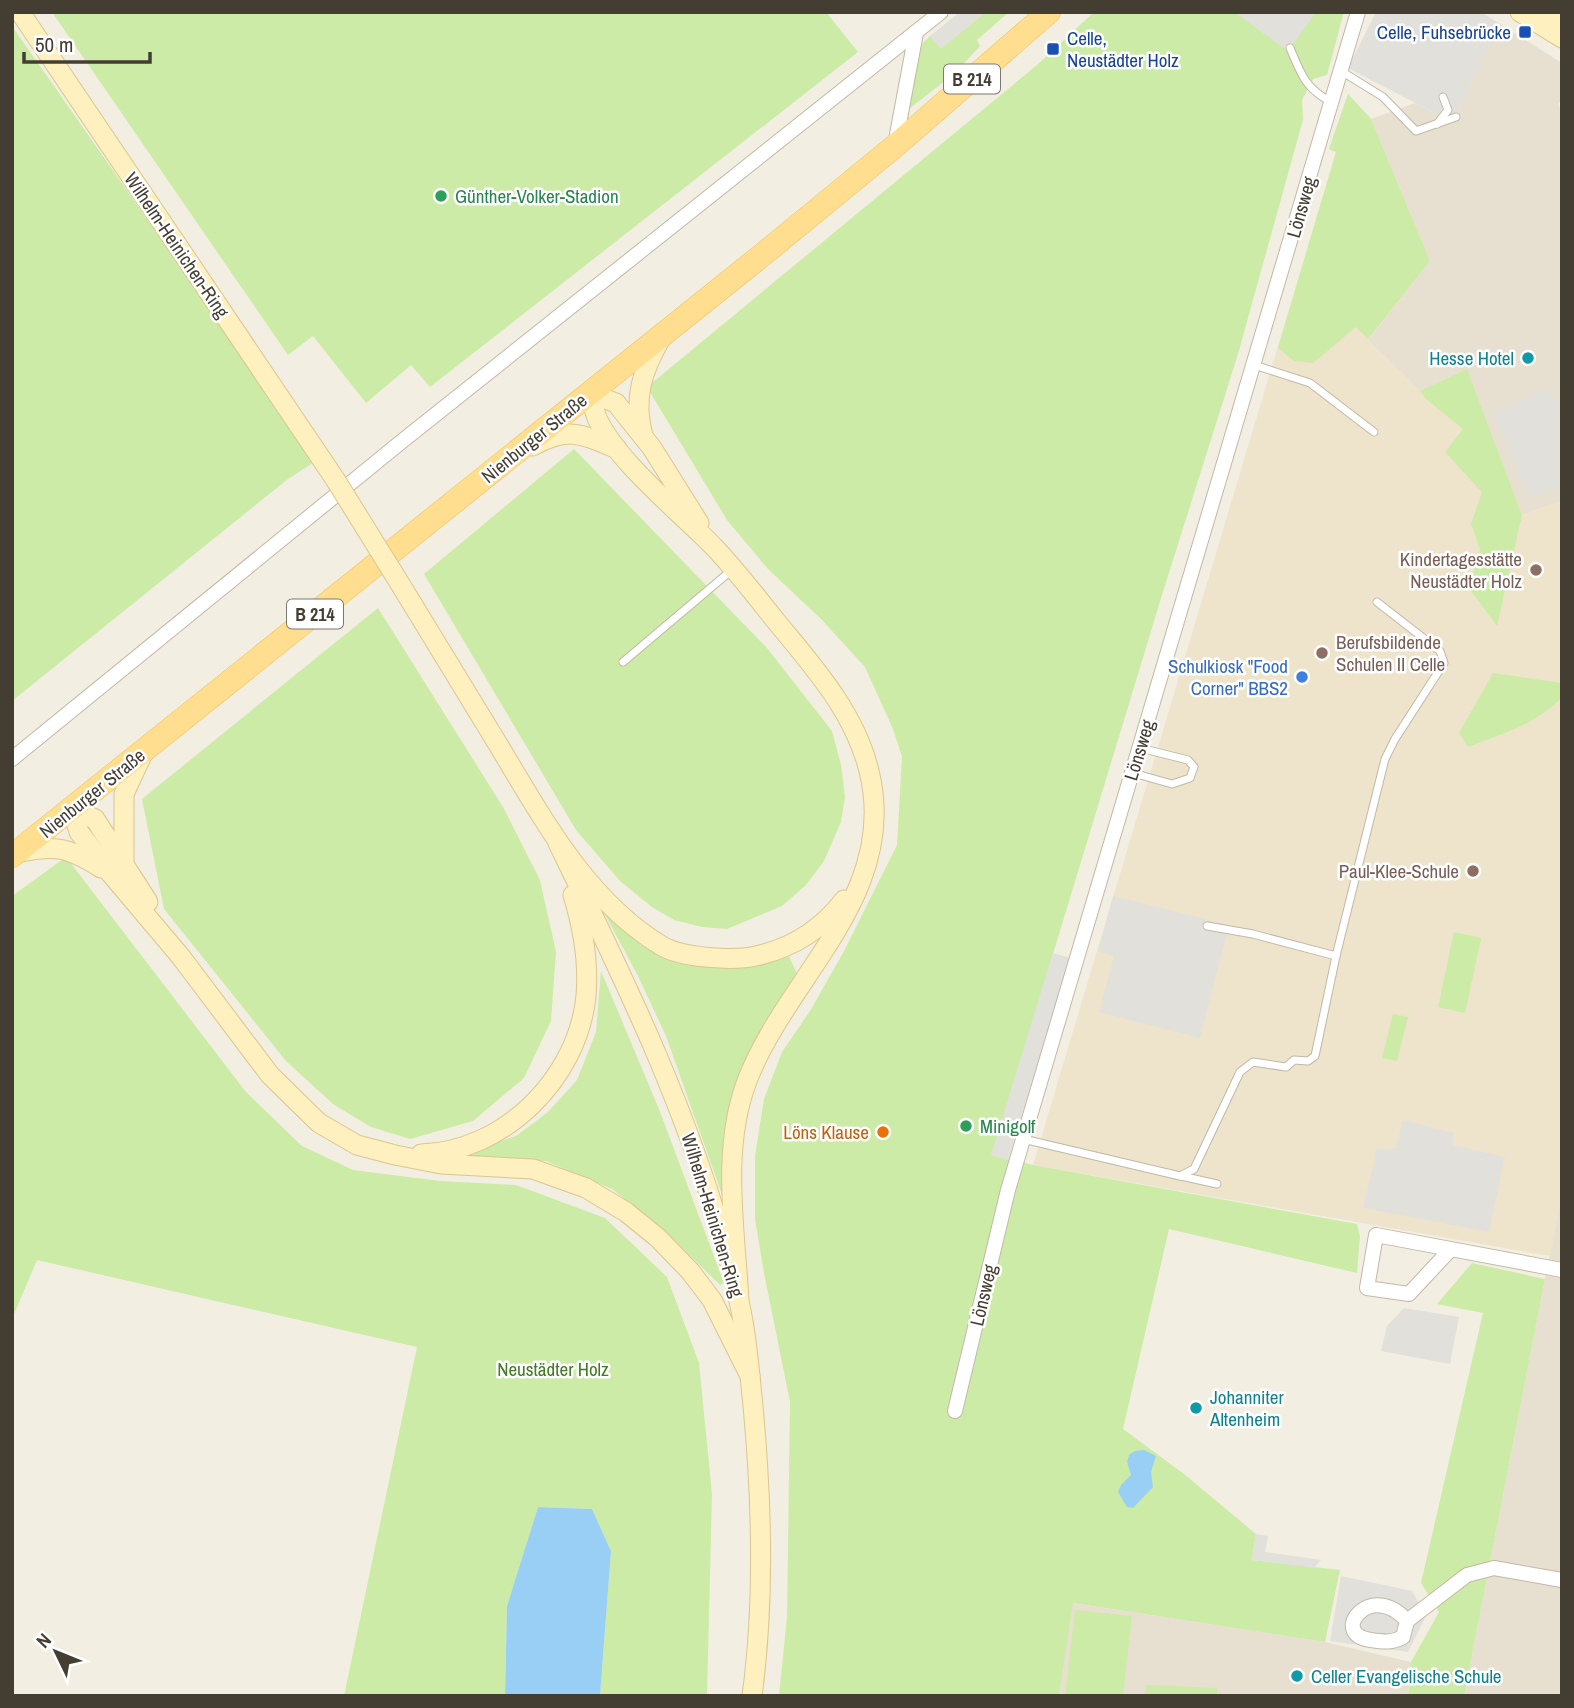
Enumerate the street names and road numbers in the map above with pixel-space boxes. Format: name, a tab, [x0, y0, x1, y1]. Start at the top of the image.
road number: B 214	[944, 64, 1000, 94]
street label: Wilhelm-Heinichen-Ring	[119, 167, 236, 323]
street label: Lönsweg	[1280, 173, 1322, 241]
street label: Nienburger Straße	[476, 387, 592, 489]
road number: B 214	[287, 600, 343, 628]
street label: Lönsweg	[1117, 716, 1161, 784]
street label: Nienburger Straße	[34, 742, 150, 844]
street label: Wilhelm-Heinichen-Ring	[676, 1130, 750, 1301]
street label: Lönsweg	[963, 1261, 1003, 1328]

